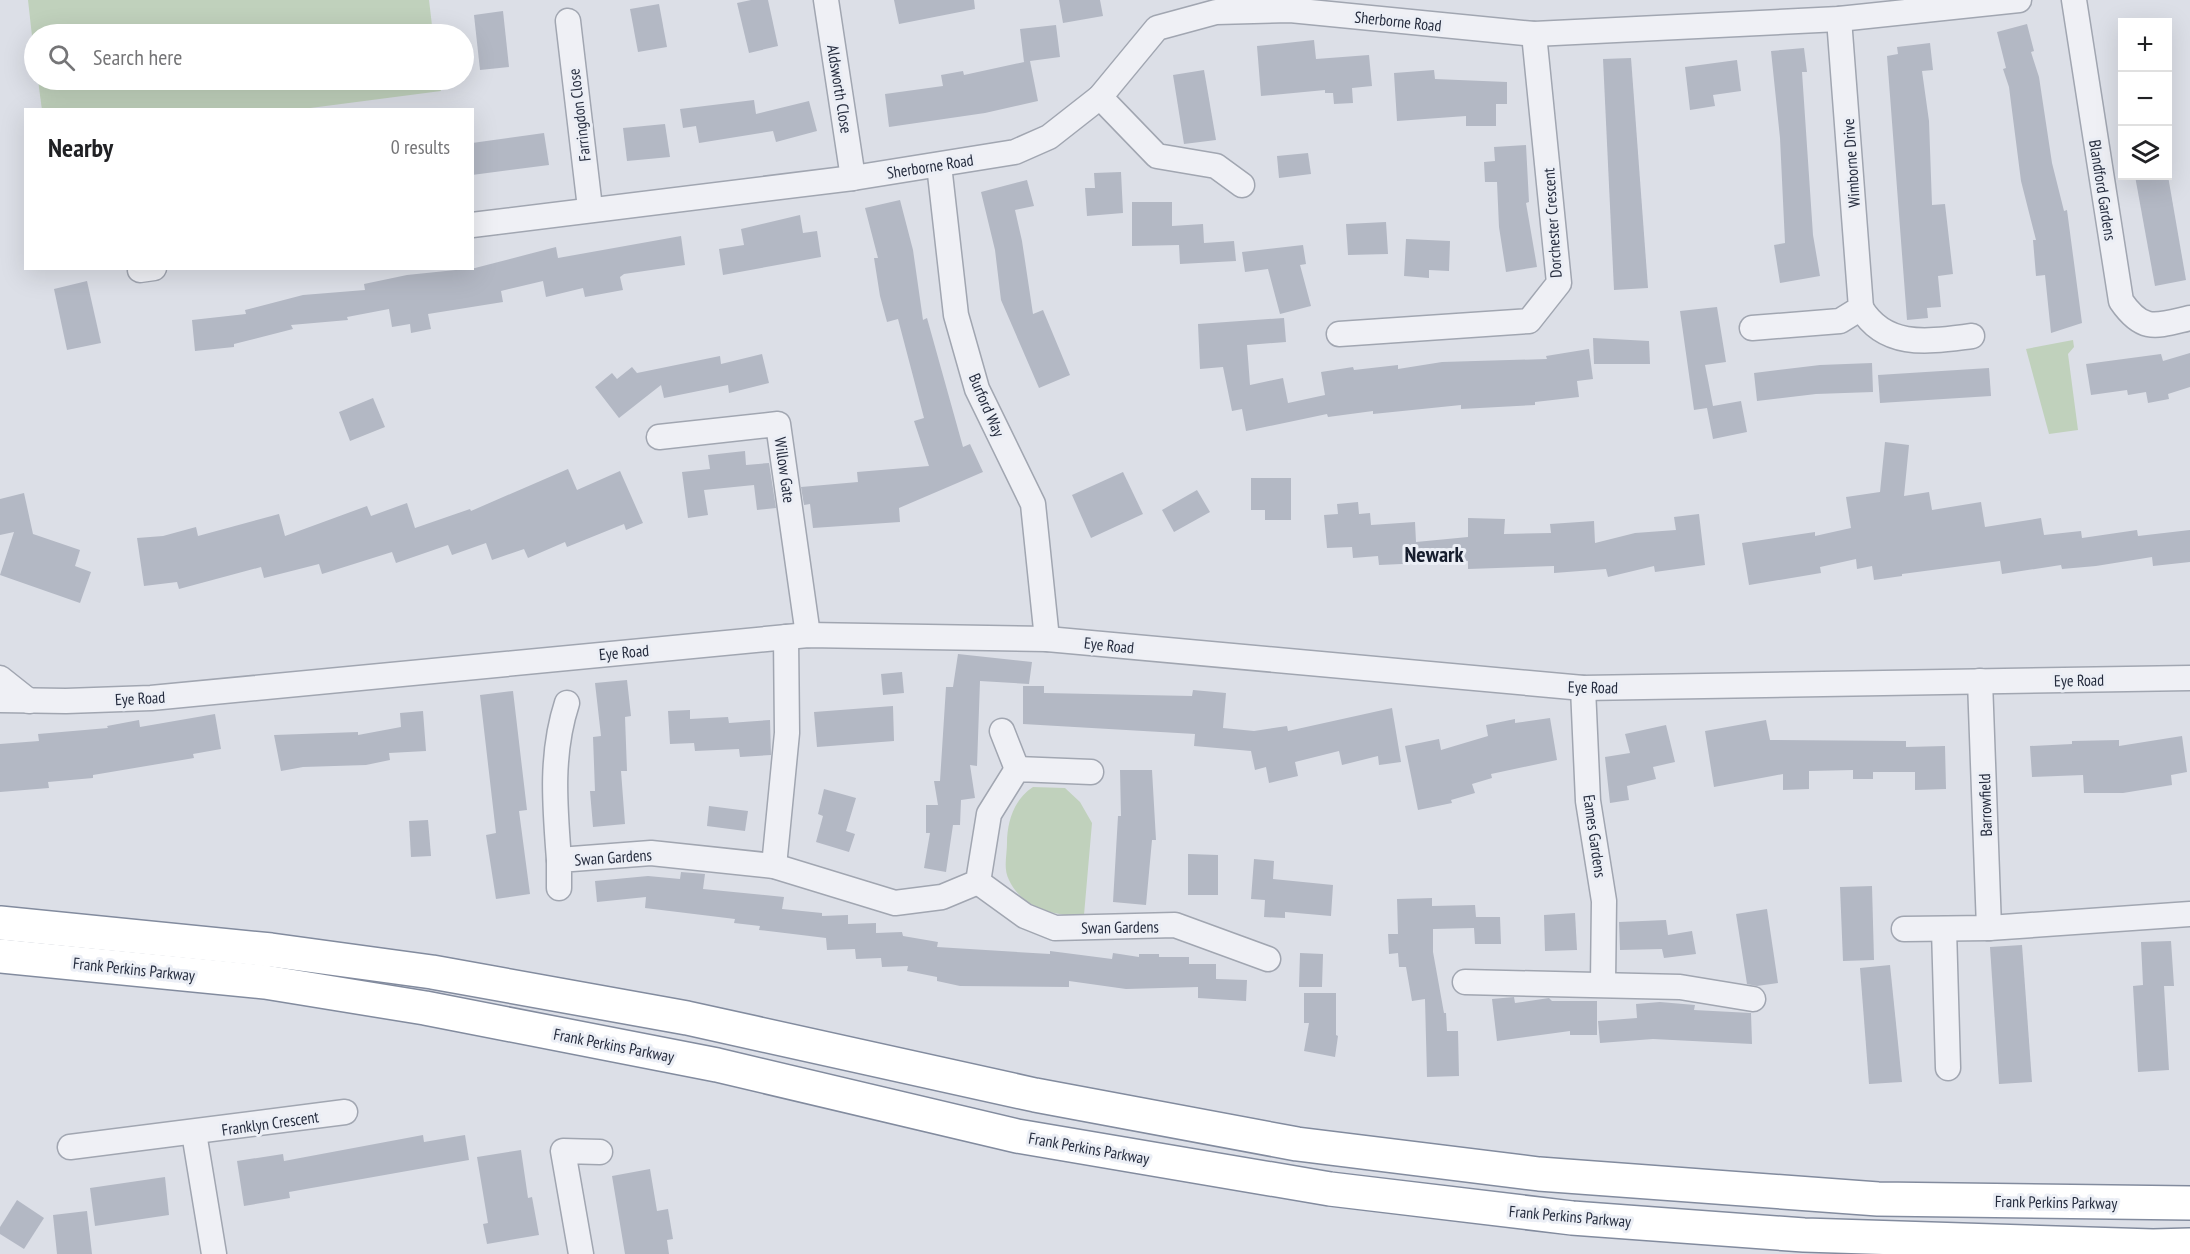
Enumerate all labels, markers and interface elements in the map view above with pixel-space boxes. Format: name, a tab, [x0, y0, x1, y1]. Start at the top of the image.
street label: Sherborne Road	[1353, 6, 1443, 36]
map controls	[2118, 18, 2172, 180]
button: +	[2118, 18, 2172, 72]
search box	[24, 24, 474, 90]
icon: search	[45, 41, 78, 74]
text: Search here	[93, 43, 182, 71]
street label: Aldsworth Close	[823, 43, 857, 135]
street label: Farringdon Close	[563, 67, 595, 163]
button: −	[2118, 72, 2172, 126]
street label: Wimborne Drive	[1838, 118, 1864, 208]
button: layers	[2118, 126, 2172, 180]
text: Nearby	[48, 131, 113, 164]
text: 0 results	[391, 134, 450, 160]
street label: Blandford Gardens	[2085, 138, 2121, 242]
street label: Sherborne Road	[885, 149, 975, 183]
street label: Dorchester Crescent	[1538, 167, 1566, 279]
street label: Burford Way	[965, 370, 1009, 440]
street label: Willow Gate	[770, 436, 800, 504]
district label: Newark	[1404, 540, 1464, 568]
street label: Eye Road	[1083, 632, 1135, 658]
street label: Eye Road	[598, 640, 650, 664]
street label: Eye Road	[2054, 670, 2104, 690]
street label: Eye Road	[1568, 677, 1618, 697]
street label: Eye Road	[114, 687, 166, 709]
street label: Barrowfield	[1974, 773, 1996, 837]
street label: Eames Gardens	[1579, 793, 1611, 879]
street label: Swan Gardens	[574, 844, 652, 870]
street label: Swan Gardens	[1081, 916, 1159, 938]
street label: Frank Perkins Parkway	[72, 953, 196, 985]
street label: Frank Perkins Parkway	[552, 1023, 676, 1067]
street label: Franklyn Crescent	[220, 1106, 320, 1140]
street label: Frank Perkins Parkway	[1027, 1128, 1151, 1168]
street label: Frank Perkins Parkway	[1995, 1191, 2117, 1213]
street label: Frank Perkins Parkway	[1508, 1201, 1632, 1231]

